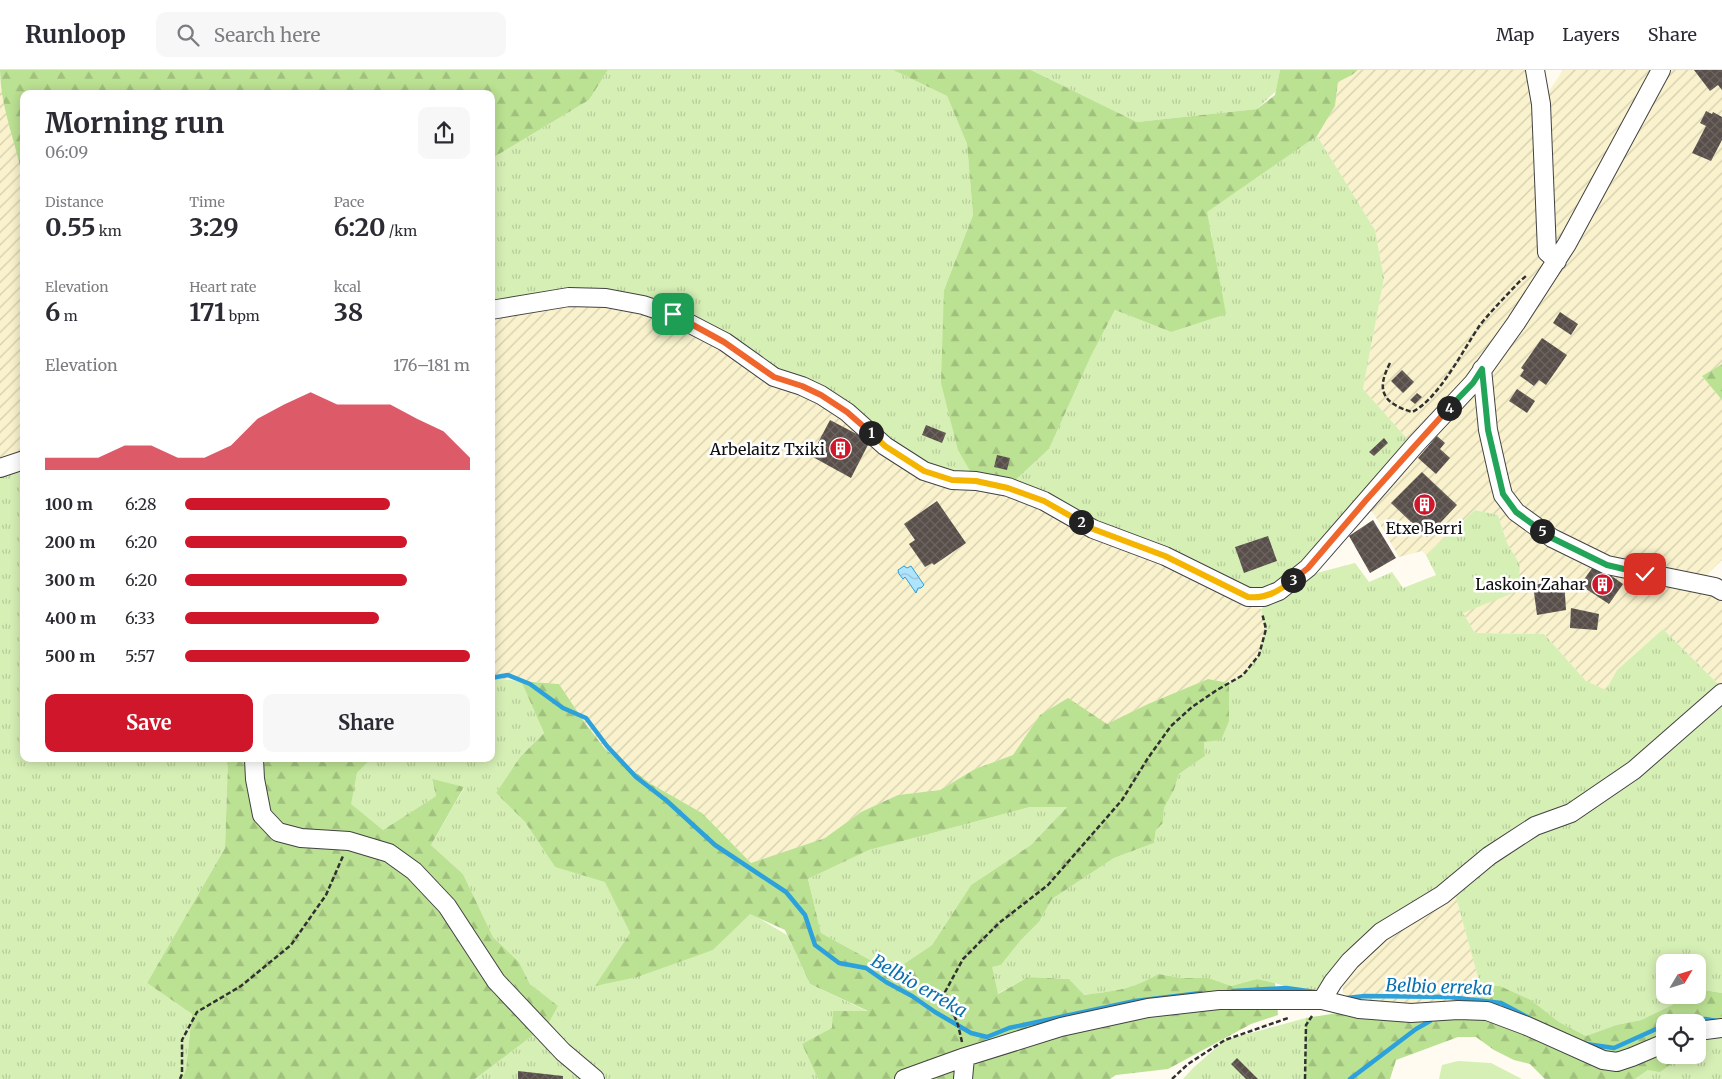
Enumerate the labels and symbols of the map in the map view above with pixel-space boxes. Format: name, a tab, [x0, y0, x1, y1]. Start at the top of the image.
pin	[652, 293, 694, 335]
pin: 4	[1436, 396, 1462, 420]
pin: 1	[858, 420, 884, 446]
building icon: Arbelaitz Txiki	[829, 437, 853, 461]
place label: Arbelaitz Txiki	[709, 439, 825, 459]
building icon: Etxe Berri	[1412, 492, 1436, 516]
pin: 2	[1068, 510, 1094, 534]
place label: Etxe Berri	[1385, 518, 1463, 538]
pin: 5	[1530, 518, 1554, 544]
pin	[1624, 553, 1666, 595]
pin: 3	[1280, 568, 1306, 592]
building icon: Laskoin Zahar	[1590, 572, 1614, 596]
place label: Laskoin Zahar	[1475, 574, 1586, 594]
water label: Belbio erreka	[867, 949, 971, 1022]
north arrow	[1656, 954, 1706, 1004]
water label: Belbio erreka	[1385, 973, 1493, 1000]

